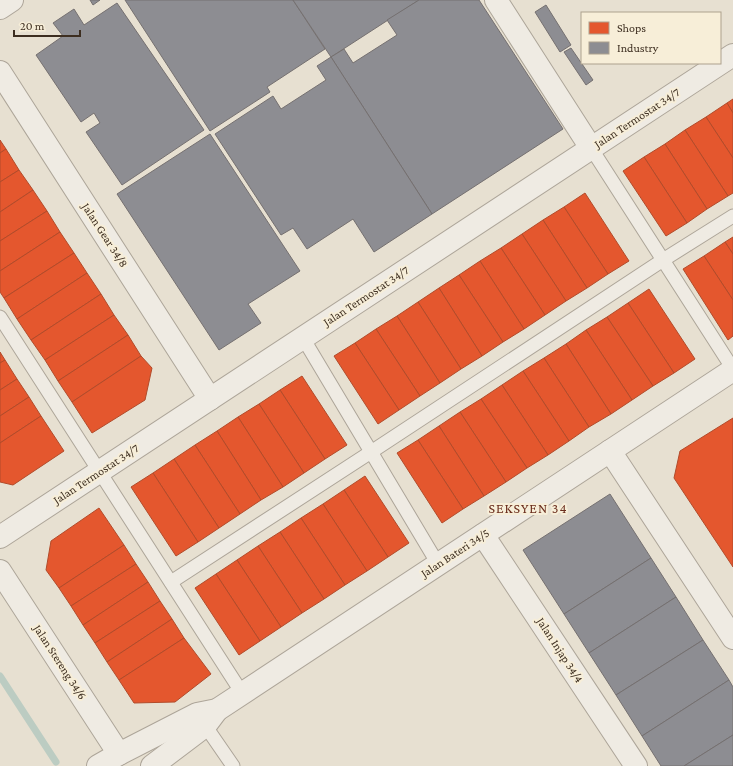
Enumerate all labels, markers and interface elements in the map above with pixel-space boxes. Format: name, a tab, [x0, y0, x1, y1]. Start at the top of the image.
scale bar	[14, 12, 80, 38]
legend	[581, 12, 721, 64]
text: 20 m	[20, 19, 45, 33]
text: Shops	[617, 21, 646, 35]
text: Industry	[617, 41, 659, 55]
street label: Jalan Termostat 34/7	[591, 85, 683, 151]
street label: Jalan Gear 34/8	[79, 199, 131, 270]
street label: Jalan Termostat 34/7	[320, 263, 412, 329]
street label: Jalan Termostat 34/7	[50, 441, 142, 507]
district label: SEKSYEN 34	[488, 500, 568, 516]
street label: Jalan Bateri 34/5	[417, 526, 492, 581]
street label: Jalan Injap 34/4	[533, 614, 586, 685]
street label: Jalan Stereng 34/6	[30, 621, 89, 702]

